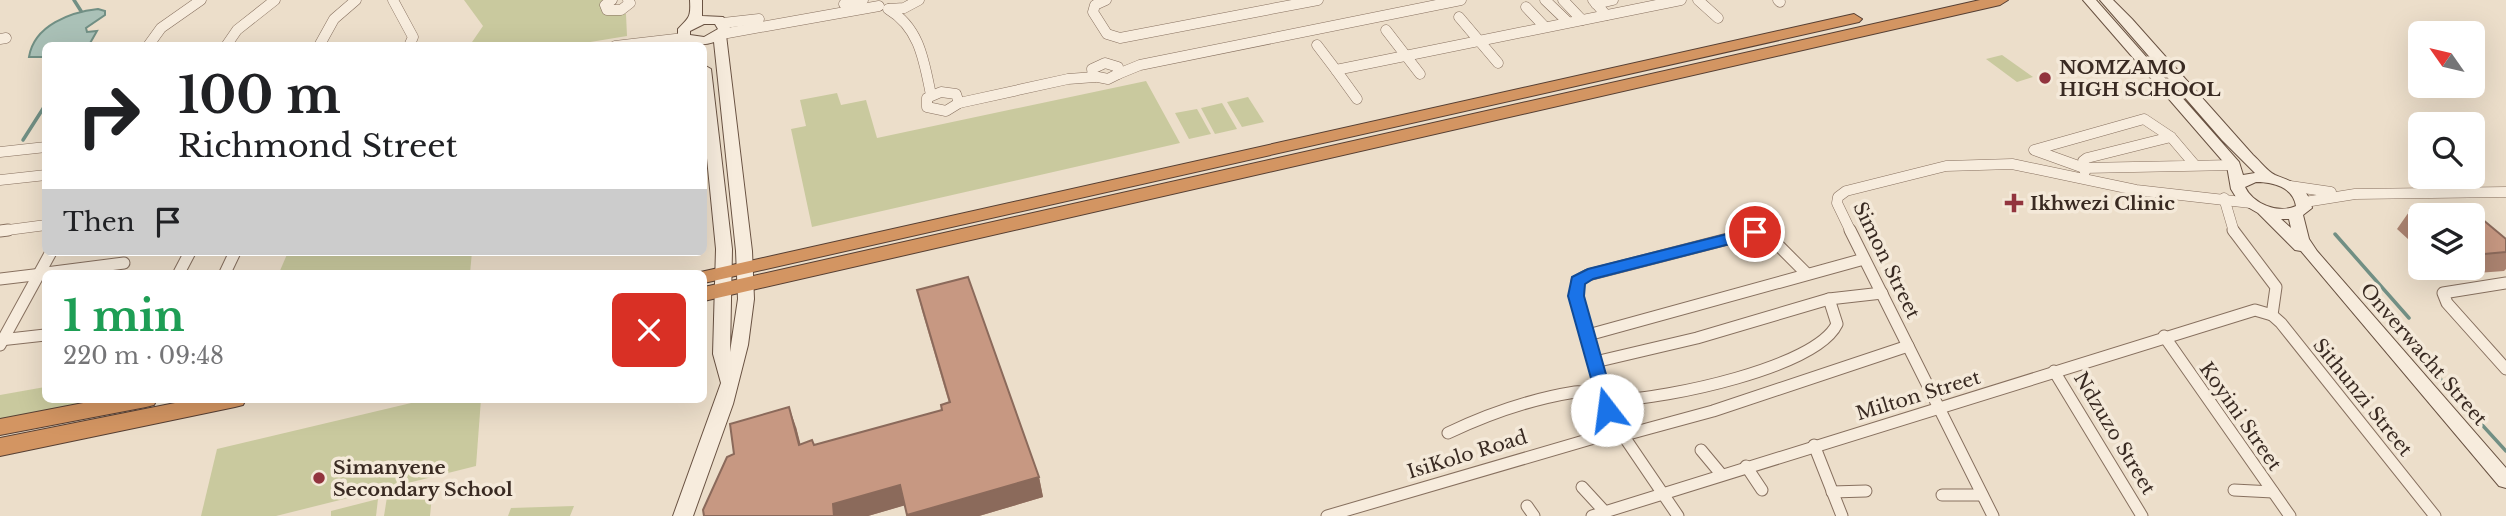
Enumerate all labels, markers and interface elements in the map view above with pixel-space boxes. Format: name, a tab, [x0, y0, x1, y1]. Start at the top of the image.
north arrow	[2408, 21, 2485, 98]
map controls	[2408, 21, 2485, 280]
place label: NOMZAMO HIGH SCHOOL	[2059, 56, 2221, 101]
text: 100 m	[178, 65, 341, 126]
icon: right	[63, 70, 154, 161]
marker: NOMZAMO HIGH SCHOOL	[2037, 70, 2053, 86]
button: search	[2408, 112, 2485, 189]
text: Richmond Street	[178, 126, 458, 166]
place label: Ikhwezi Clinic	[2030, 192, 2175, 215]
marker: Ikhwezi Clinic	[2004, 193, 2024, 213]
street label: Simon Street	[1848, 198, 1925, 323]
pin	[1725, 202, 1785, 262]
icon: arrive	[149, 203, 187, 241]
button: layers	[2408, 203, 2485, 280]
text: Then	[63, 206, 135, 238]
icon: arrive	[1736, 213, 1774, 251]
street label: Onverwacht Street	[2355, 278, 2492, 431]
text: 1 min	[63, 290, 185, 342]
button: close	[612, 293, 686, 367]
street label: Sithunzi Street	[2308, 334, 2418, 461]
text: 220 m · 09:48	[63, 342, 224, 370]
street label: Koyini Street	[2195, 358, 2287, 476]
street label: Milton Street	[1853, 365, 1984, 425]
street label: Ndzuzo Street	[2069, 368, 2160, 499]
position arrow	[1570, 373, 1644, 447]
street label: IsiKolo Road	[1404, 425, 1530, 484]
place label: Simanyene Secondary School	[333, 456, 513, 501]
marker: Simanyene Secondary School	[311, 470, 327, 486]

